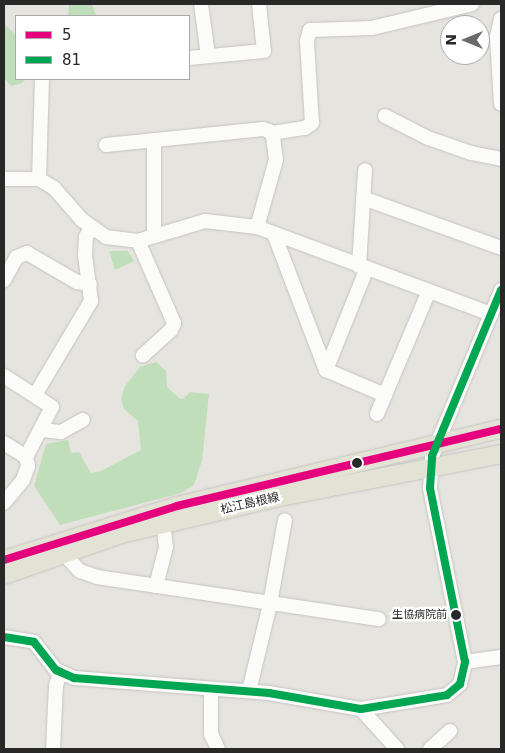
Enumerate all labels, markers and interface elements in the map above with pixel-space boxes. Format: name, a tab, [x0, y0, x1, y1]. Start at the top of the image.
legend	[15, 15, 190, 80]
north arrow	[440, 15, 490, 65]
text: 5	[62, 26, 72, 44]
text: N	[443, 34, 459, 46]
text: 81	[62, 51, 81, 69]
unlabelled marker	[352, 458, 362, 468]
street label: 松江島根線	[219, 490, 281, 518]
place label: 生協病院前	[392, 608, 447, 622]
marker: 生協病院前	[451, 610, 461, 620]

